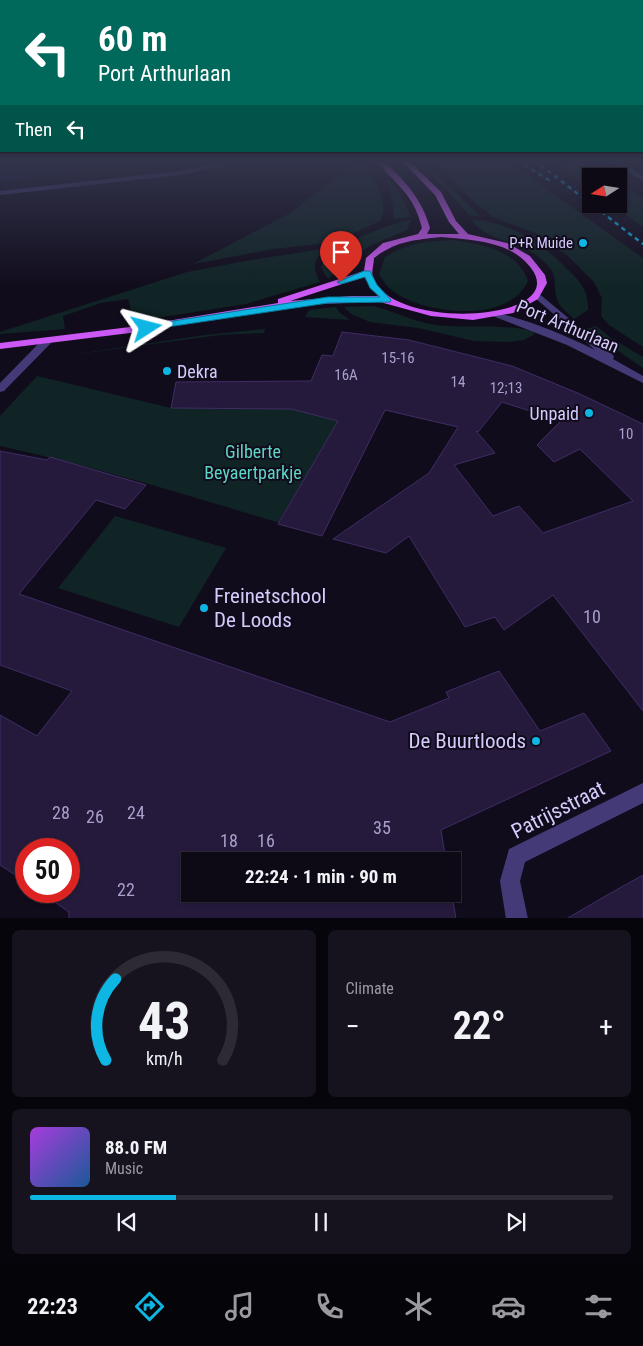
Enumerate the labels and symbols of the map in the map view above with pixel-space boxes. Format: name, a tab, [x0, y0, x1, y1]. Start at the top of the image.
north arrow	[582, 168, 628, 212]
pin	[320, 231, 362, 282]
place label: P+R Muide	[509, 234, 573, 252]
marker: P+R Muide	[577, 237, 589, 249]
street label: Port Arthurlaan	[514, 295, 622, 357]
position arrow	[120, 301, 172, 353]
house number: 15-16	[381, 349, 415, 367]
place label: Dekra	[177, 361, 218, 382]
marker: Dekra	[161, 365, 173, 377]
house number: 16A	[334, 366, 358, 384]
house number: 14	[451, 373, 465, 391]
house number: 12;13	[490, 379, 522, 397]
place label: Unpaid	[530, 403, 579, 424]
marker: Unpaid	[583, 407, 595, 419]
house number: 10	[619, 425, 633, 443]
park label: Gilberte Beyaertparkje	[204, 441, 302, 483]
place label: Freinetschool De Loods	[214, 584, 326, 632]
marker: Freinetschool De Loods	[198, 602, 210, 614]
house number: 10	[583, 606, 601, 627]
place label: De Buurtloods	[409, 729, 526, 753]
marker: De Buurtloods	[530, 735, 542, 747]
street label: Patrijsstraat	[507, 776, 609, 844]
house number: 28	[52, 802, 70, 823]
house number: 24	[127, 802, 145, 823]
house number: 26	[86, 806, 104, 827]
house number: 35	[373, 817, 391, 838]
house number: 18	[220, 830, 238, 851]
house number: 16	[257, 830, 275, 851]
speed limit sign: 50	[15, 838, 80, 903]
house number: 22	[117, 879, 135, 900]

